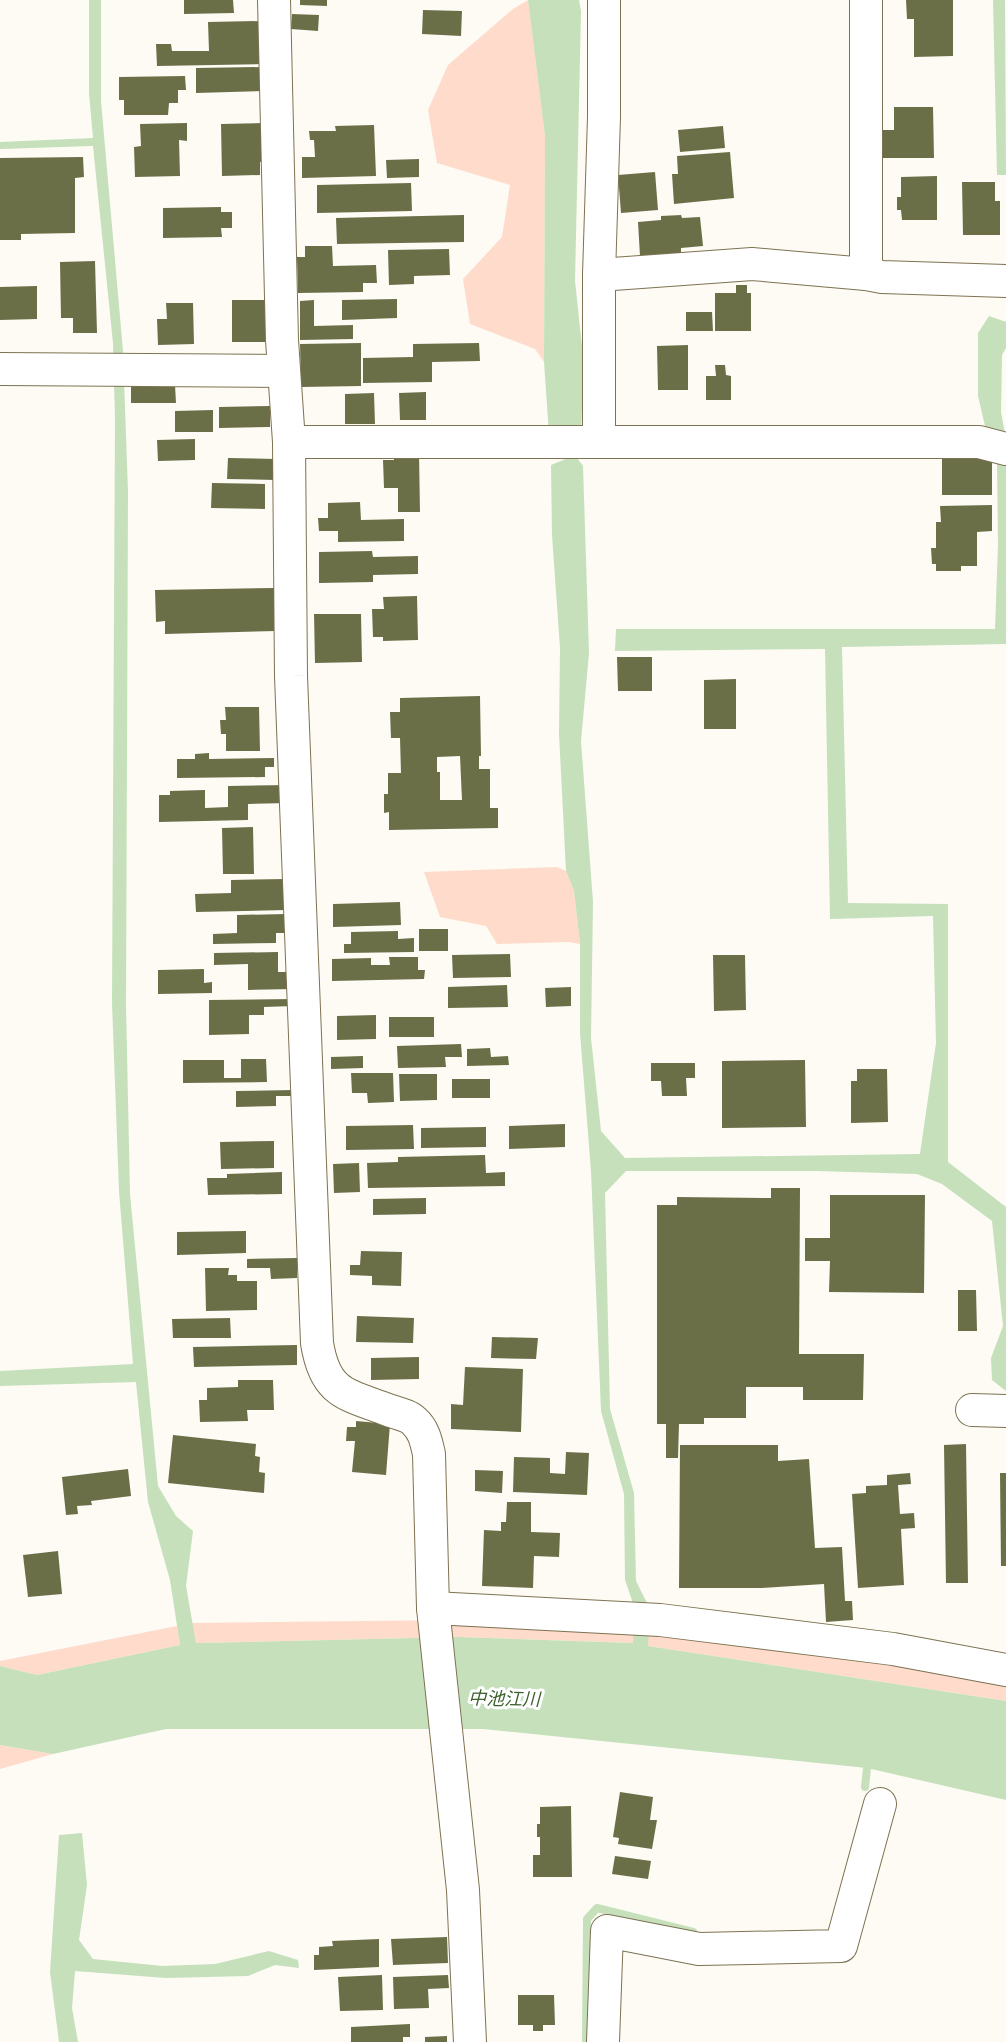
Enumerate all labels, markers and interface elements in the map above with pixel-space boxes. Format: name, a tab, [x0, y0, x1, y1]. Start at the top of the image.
water label: 中池江川	[468, 1685, 542, 1712]

